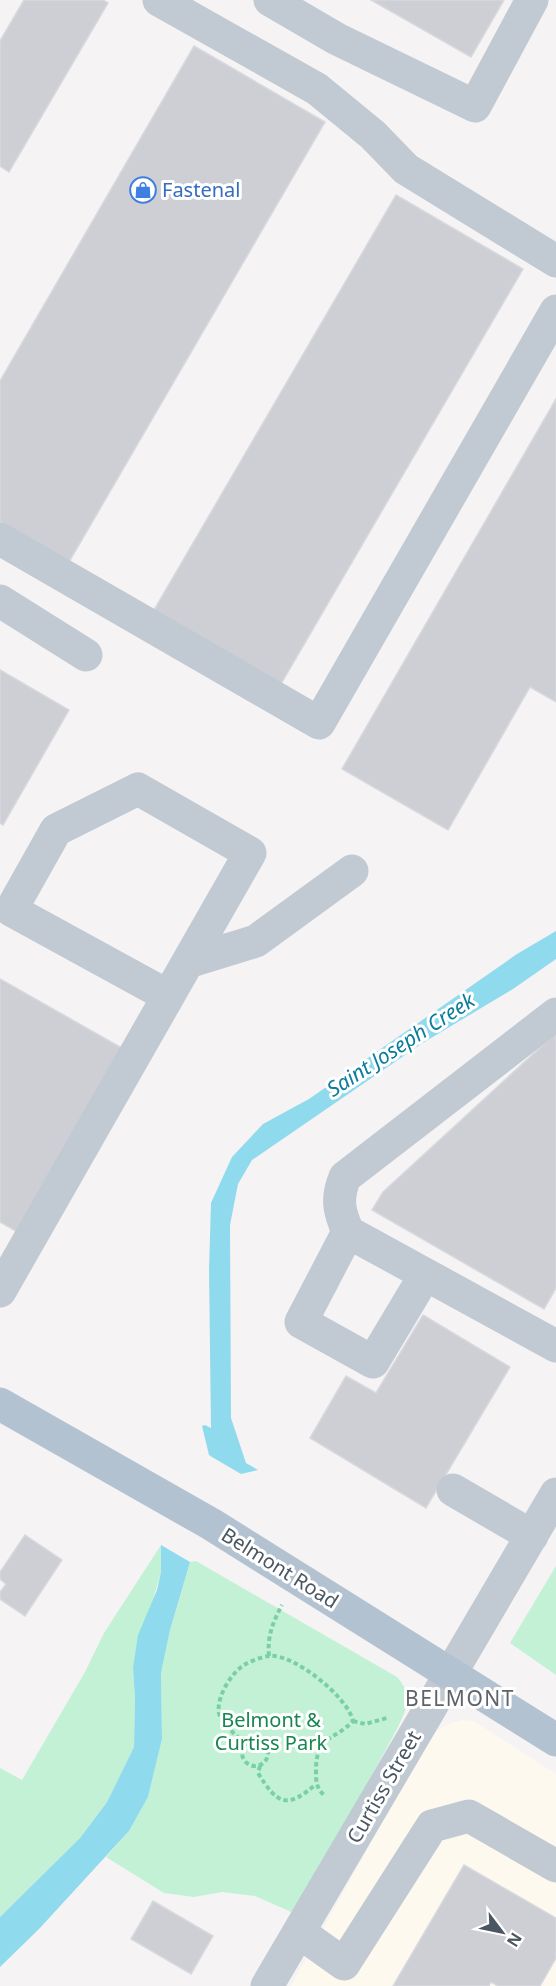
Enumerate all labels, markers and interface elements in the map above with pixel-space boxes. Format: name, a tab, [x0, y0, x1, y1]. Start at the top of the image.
shop icon: Fastenal	[128, 175, 158, 205]
place label: Fastenal	[162, 176, 240, 203]
water label: Saint Joseph Creek	[321, 985, 481, 1102]
street label: Belmont Road	[217, 1521, 344, 1614]
district label: BELMONT	[405, 1684, 515, 1712]
park label: Belmont & Curtiss Park	[215, 1706, 327, 1756]
street label: Curtiss Street	[340, 1726, 427, 1848]
north arrow	[472, 1902, 532, 1962]
text: N	[502, 1929, 527, 1951]

